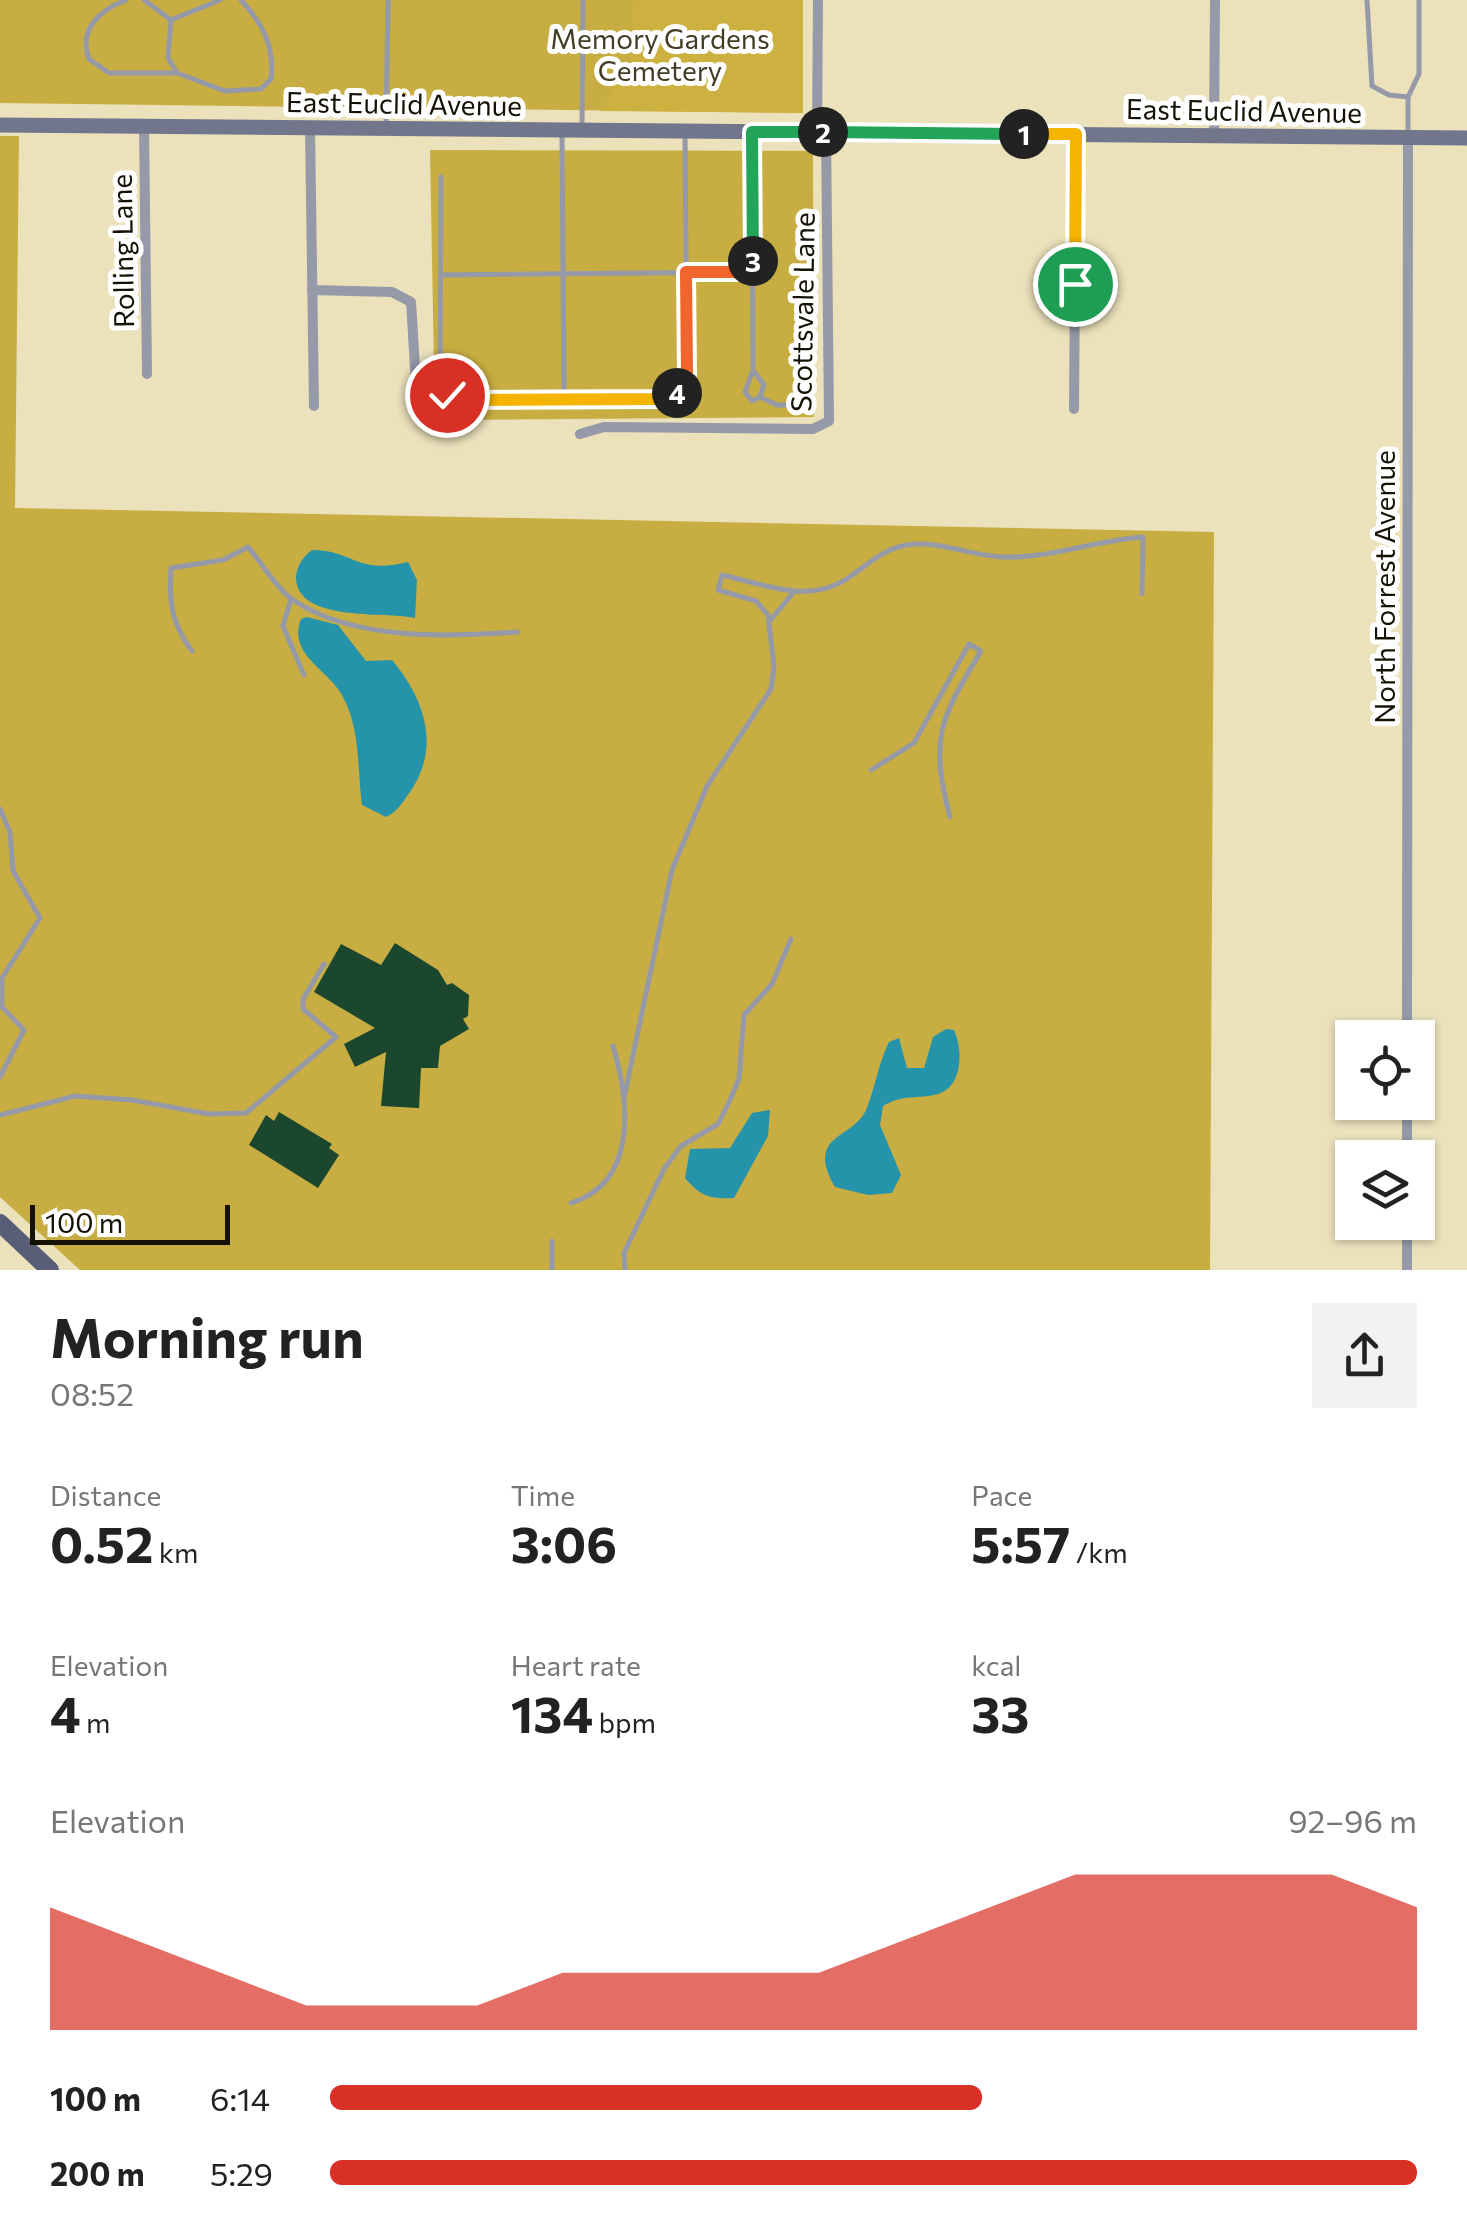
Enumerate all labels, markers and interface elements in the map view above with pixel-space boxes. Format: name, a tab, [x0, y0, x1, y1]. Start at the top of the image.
park label: Memory Gardens Cemetery	[550, 21, 770, 87]
street label: East Euclid Avenue	[286, 84, 522, 122]
street label: East Euclid Avenue	[1126, 91, 1362, 129]
pin: 2	[798, 107, 848, 157]
pin: 1	[999, 109, 1049, 159]
text: 2	[815, 115, 831, 149]
text: 1	[1018, 117, 1030, 151]
street label: Rolling Lane	[104, 174, 140, 328]
street label: Scottsvale Lane	[783, 212, 821, 412]
pin: 3	[728, 236, 778, 286]
pin	[1033, 242, 1118, 327]
text: 3	[745, 244, 761, 278]
icon: arrive	[1048, 257, 1103, 312]
pin	[405, 353, 490, 438]
icon: check	[420, 368, 475, 423]
pin: 4	[652, 368, 702, 418]
text: 4	[668, 376, 686, 410]
street label: North Forrest Avenue	[1367, 450, 1401, 724]
map controls	[1335, 1020, 1435, 1240]
button: locate	[1335, 1020, 1435, 1120]
button: layers	[1335, 1140, 1435, 1240]
scale bar	[30, 1200, 230, 1244]
text: 100 m	[45, 1205, 123, 1239]
text: Morning run	[50, 1302, 364, 1369]
button: share	[1312, 1303, 1417, 1408]
text: 08:52	[50, 1373, 134, 1413]
text: Distance	[50, 1478, 161, 1512]
text: Time	[511, 1478, 575, 1512]
text: Pace	[971, 1478, 1032, 1512]
text: 0.52	[50, 1512, 153, 1573]
text: 3:06	[511, 1512, 617, 1573]
text: 5:57	[971, 1512, 1070, 1573]
text: km	[153, 1535, 198, 1569]
text: /km	[1070, 1535, 1128, 1569]
text: Elevation	[50, 1648, 168, 1682]
text: Heart rate	[511, 1648, 641, 1682]
text: kcal	[971, 1648, 1021, 1682]
text: 4	[50, 1682, 81, 1743]
text: 134	[511, 1682, 593, 1743]
text: 33	[971, 1682, 1029, 1743]
text: m	[81, 1705, 110, 1739]
text: bpm	[593, 1705, 656, 1739]
text: Elevation	[50, 1800, 185, 1840]
text: 92–96 m	[1288, 1800, 1417, 1840]
text: 100 m	[50, 2078, 141, 2118]
text: 6:14	[210, 2078, 270, 2118]
text: 200 m	[50, 2153, 145, 2193]
text: 5:29	[210, 2153, 273, 2193]

